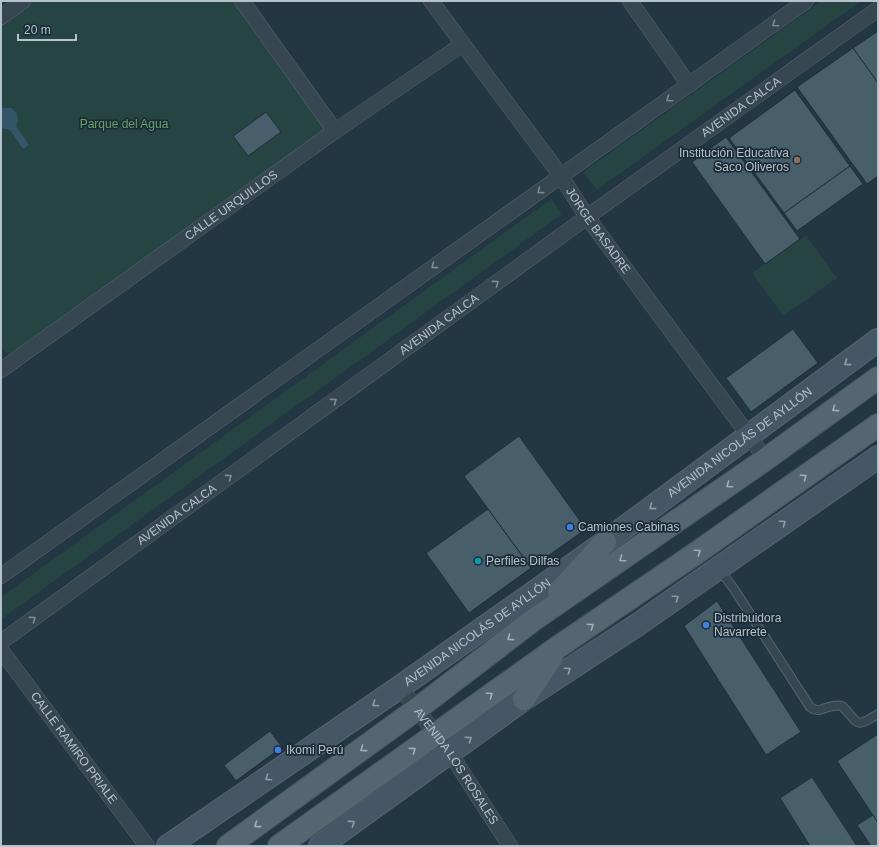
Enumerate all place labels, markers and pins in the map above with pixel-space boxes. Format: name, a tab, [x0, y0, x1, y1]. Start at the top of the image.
place label: Institución Educativa Saco Oliveros	[679, 146, 789, 174]
marker: Institución Educativa Saco Oliveros	[792, 155, 802, 165]
place label: Camiones Cabinas	[578, 520, 679, 534]
marker: Camiones Cabinas	[565, 522, 575, 532]
place label: Perfiles Dilfas	[486, 554, 559, 568]
marker: Perfiles Dilfas	[473, 556, 483, 566]
place label: Distribuidora Navarrete	[714, 611, 782, 639]
marker: Distribuidora Navarrete	[701, 620, 711, 630]
place label: Ikomi Perú	[286, 743, 343, 757]
marker: Ikomi Perú	[273, 745, 283, 755]

